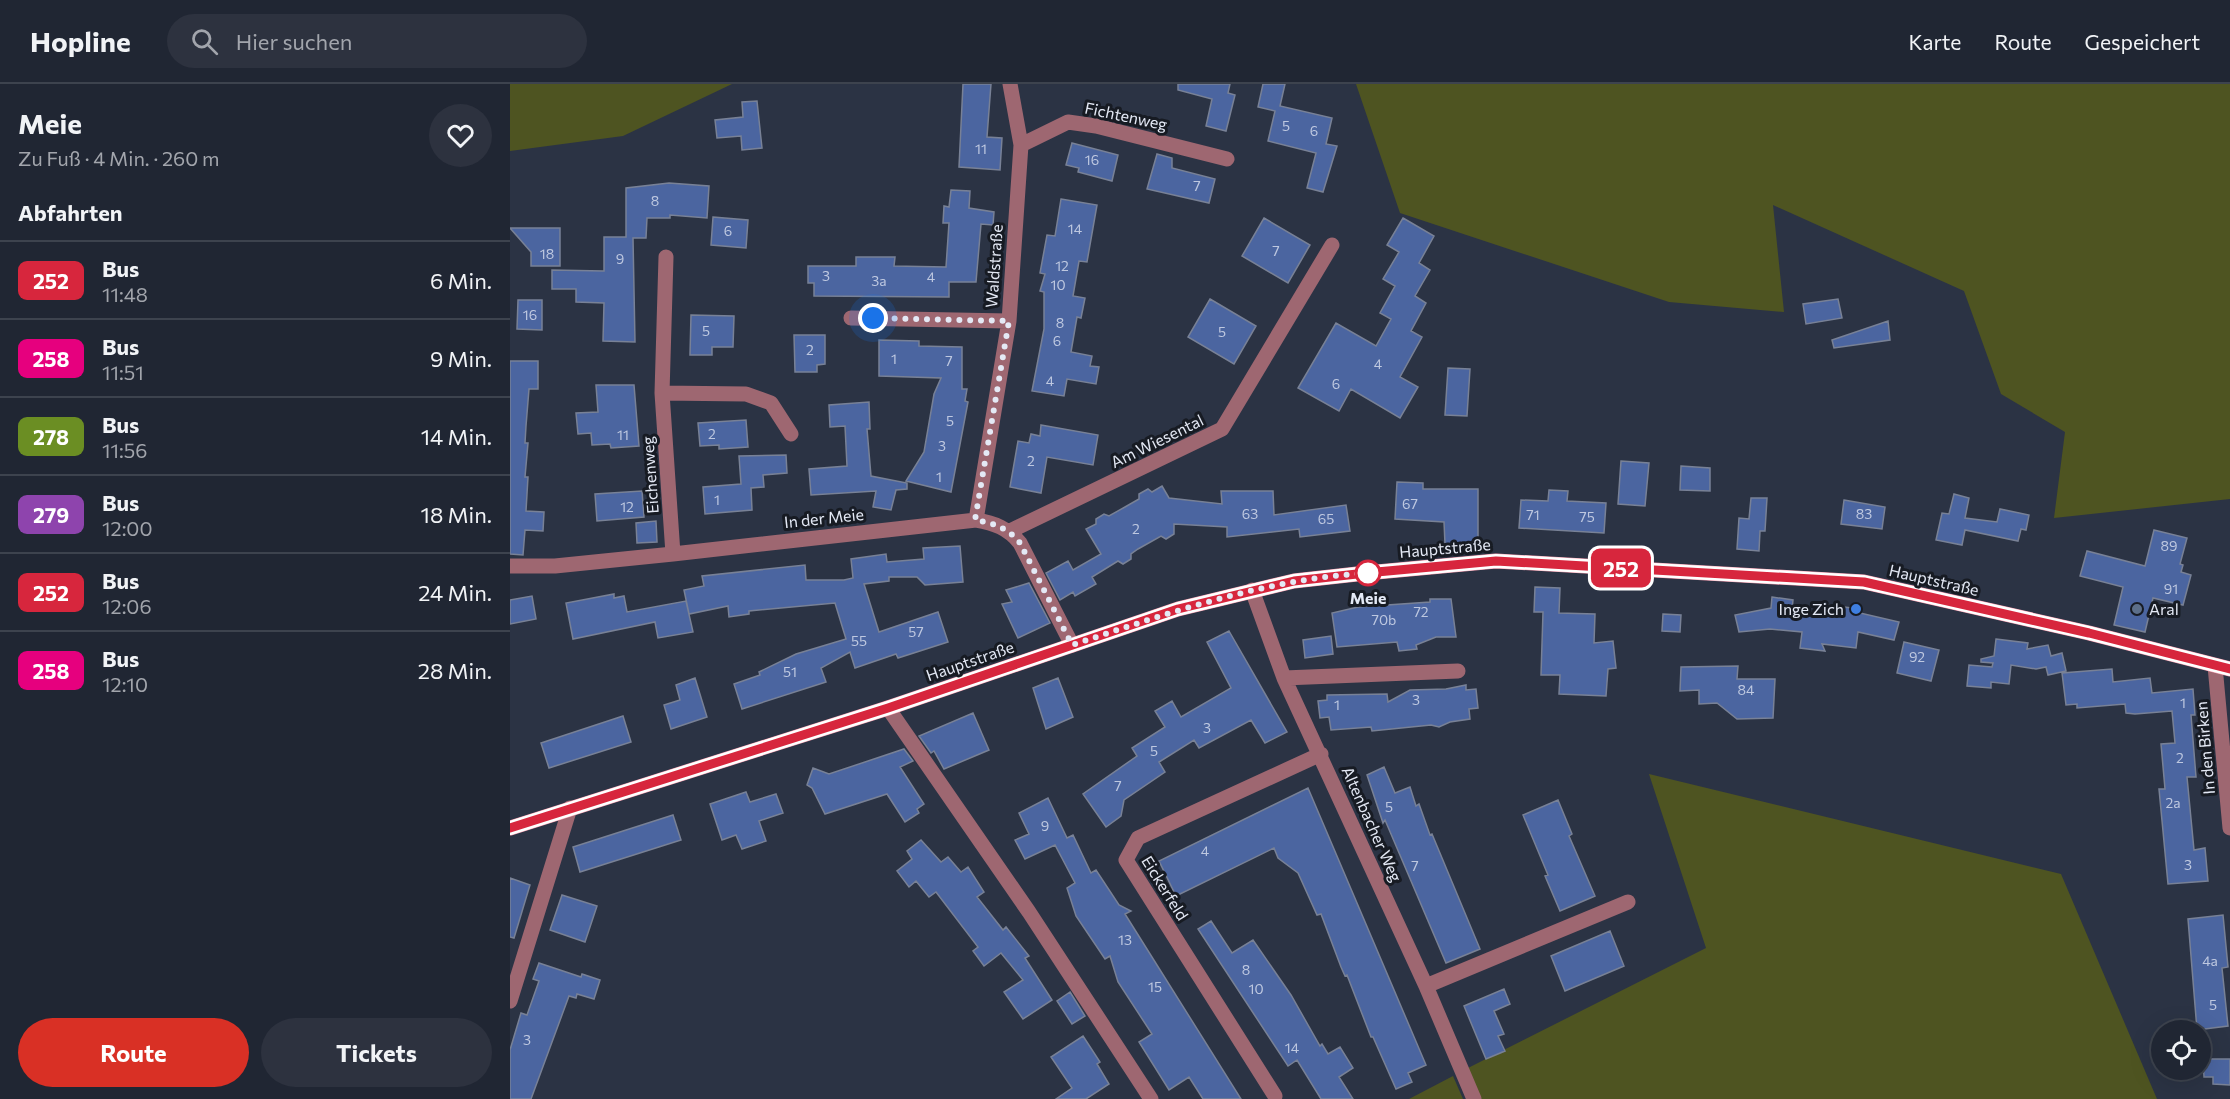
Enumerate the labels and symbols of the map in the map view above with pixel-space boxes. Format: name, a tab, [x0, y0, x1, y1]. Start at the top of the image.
street label: Fichtenweg	[1083, 97, 1169, 134]
house number: 5	[1282, 117, 1290, 134]
house number: 6	[1310, 122, 1318, 139]
house number: 11	[975, 140, 987, 157]
house number: 16	[1085, 151, 1099, 168]
house number: 7	[1193, 177, 1201, 194]
house number: 8	[651, 192, 659, 209]
house number: 14	[1068, 220, 1083, 237]
house number: 6	[724, 222, 732, 239]
street label: Waldstraße	[981, 224, 1006, 308]
house number: 7	[1272, 242, 1280, 259]
house number: 18	[540, 245, 554, 262]
house number: 9	[616, 250, 624, 267]
house number: 12	[1055, 257, 1069, 274]
house number: 3	[822, 267, 830, 284]
house number: 4	[927, 268, 936, 285]
house number: 3a	[871, 272, 887, 289]
house number: 10	[1050, 276, 1066, 293]
your location	[858, 303, 888, 333]
house number: 16	[523, 306, 537, 323]
house number: 8	[1056, 314, 1064, 331]
house number: 5	[702, 322, 710, 339]
house number: 5	[1218, 323, 1226, 340]
house number: 6	[1053, 332, 1061, 349]
house number: 2	[806, 341, 814, 358]
house number: 1	[891, 350, 897, 367]
house number: 7	[945, 352, 953, 369]
house number: 4	[1374, 355, 1383, 372]
house number: 4	[1046, 372, 1055, 389]
house number: 6	[1332, 375, 1340, 392]
street label: Am Wiesental	[1107, 410, 1206, 471]
house number: 5	[946, 412, 954, 429]
house number: 2	[708, 425, 716, 442]
house number: 11	[617, 426, 629, 443]
street label: Eichenweg	[637, 435, 662, 514]
house number: 3	[938, 437, 946, 454]
house number: 2	[1027, 452, 1035, 469]
house number: 1	[936, 468, 942, 485]
house number: 1	[714, 491, 720, 508]
house number: 67	[1402, 495, 1418, 512]
house number: 12	[620, 498, 634, 515]
street label: In der Meie	[783, 504, 865, 531]
house number: 63	[1242, 505, 1258, 522]
house number: 83	[1856, 505, 1872, 522]
house number: 71	[1526, 506, 1540, 523]
house number: 75	[1579, 508, 1595, 525]
house number: 65	[1318, 510, 1334, 527]
house number: 2	[1132, 520, 1140, 537]
street label: Hauptstraße	[1398, 534, 1491, 561]
house number: 89	[2161, 537, 2178, 554]
line badge: 252	[1586, 548, 1656, 588]
marker: Meie	[1355, 560, 1381, 586]
street label: Hauptstraße	[1887, 560, 1981, 599]
house number: 91	[2164, 580, 2178, 597]
place label: Meie	[1350, 588, 1386, 607]
place label: Inge Zich	[1778, 599, 1844, 618]
place label: Aral	[2149, 599, 2179, 618]
marker: Inge Zich	[1849, 602, 1863, 616]
marker: Aral	[2130, 602, 2144, 616]
house number: 72	[1413, 603, 1429, 620]
house number: 70b	[1372, 611, 1396, 628]
house number: 57	[908, 623, 924, 640]
house number: 55	[851, 632, 867, 649]
street label: Hauptstraße	[923, 637, 1016, 684]
house number: 92	[1909, 648, 1925, 665]
house number: 51	[783, 663, 797, 680]
house number: 84	[1738, 681, 1755, 698]
house number: 3	[1412, 691, 1420, 708]
house number: 1	[2180, 694, 2186, 711]
house number: 1	[1334, 696, 1340, 713]
street label: In den Birken	[2191, 701, 2218, 795]
house number: 3	[1203, 719, 1211, 736]
house number: 5	[1150, 742, 1158, 759]
house number: 2	[2176, 749, 2184, 766]
street label: Altenbacher Weg	[1339, 763, 1407, 885]
house number: 7	[1114, 777, 1122, 794]
house number: 2a	[2165, 794, 2181, 811]
house number: 5	[1385, 798, 1393, 815]
house number: 9	[1041, 817, 1049, 834]
house number: 4	[1201, 842, 1210, 859]
street label: Eickerfeld	[1138, 852, 1193, 923]
house number: 3	[2184, 856, 2192, 873]
house number: 7	[1411, 857, 1419, 874]
house number: 13	[1118, 931, 1132, 948]
house number: 4a	[2202, 952, 2218, 969]
house number: 8	[1242, 961, 1250, 978]
house number: 15	[1148, 978, 1162, 995]
house number: 10	[1248, 980, 1264, 997]
house number: 5	[2209, 996, 2217, 1013]
house number: 3	[523, 1031, 531, 1048]
house number: 14	[1285, 1039, 1300, 1056]

